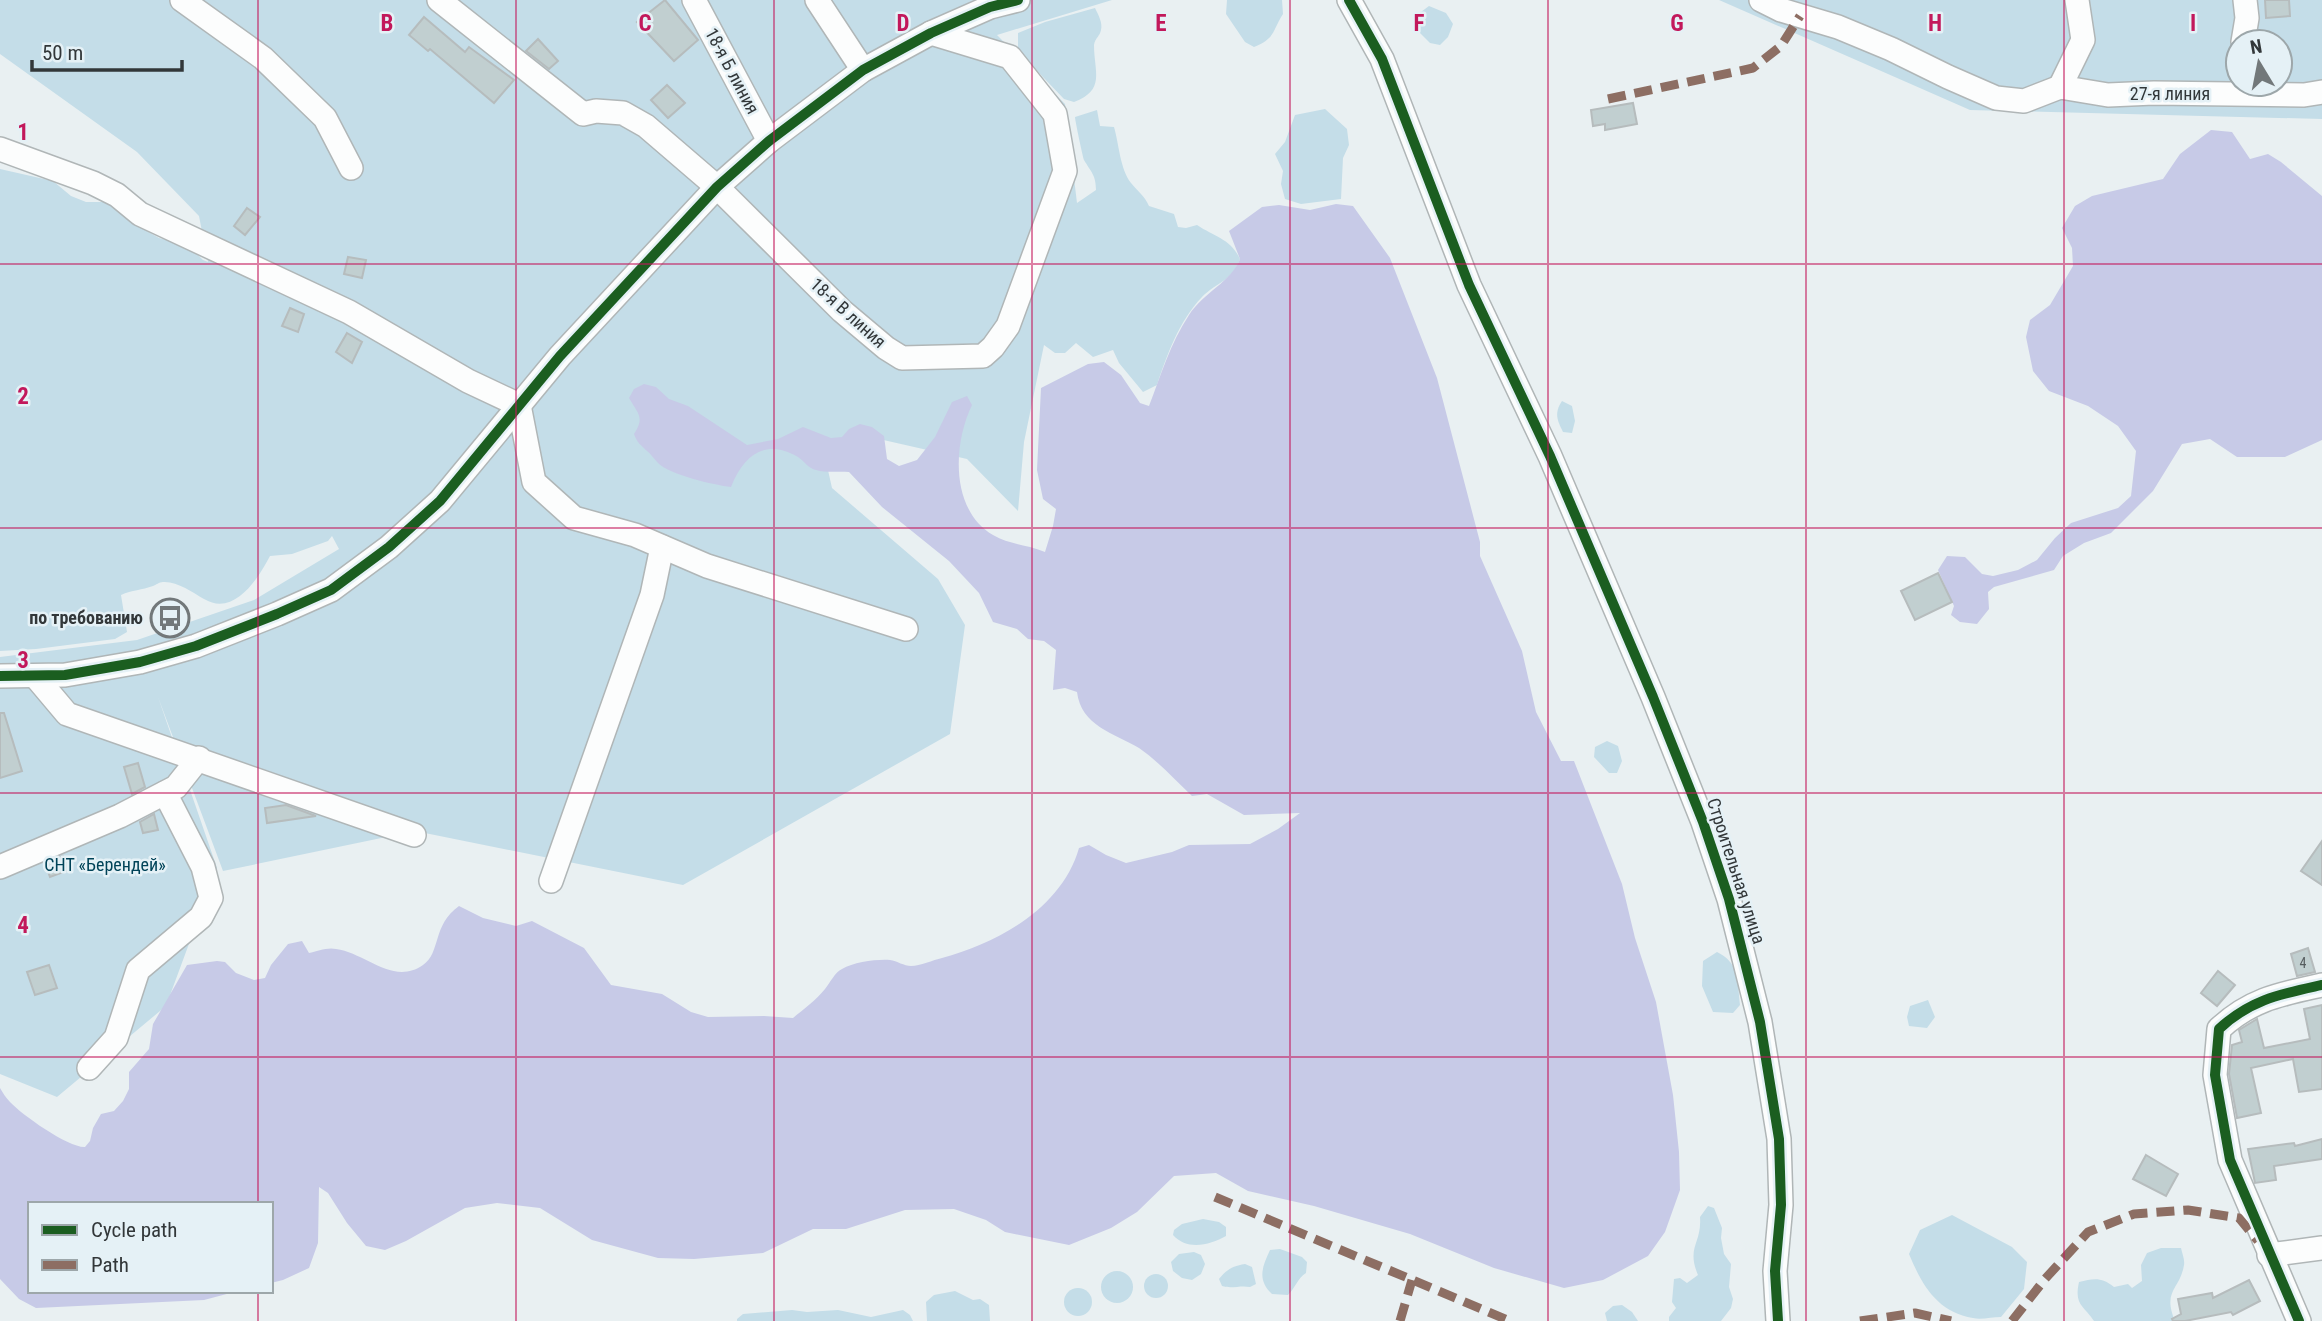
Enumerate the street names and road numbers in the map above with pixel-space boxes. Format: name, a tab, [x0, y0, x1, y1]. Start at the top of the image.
street label: 18-я Б линия	[701, 24, 764, 117]
street label: 27-я линия	[2130, 83, 2210, 104]
street label: 18-я В линия	[806, 273, 890, 352]
street label: Строительная улица	[1703, 795, 1770, 947]

